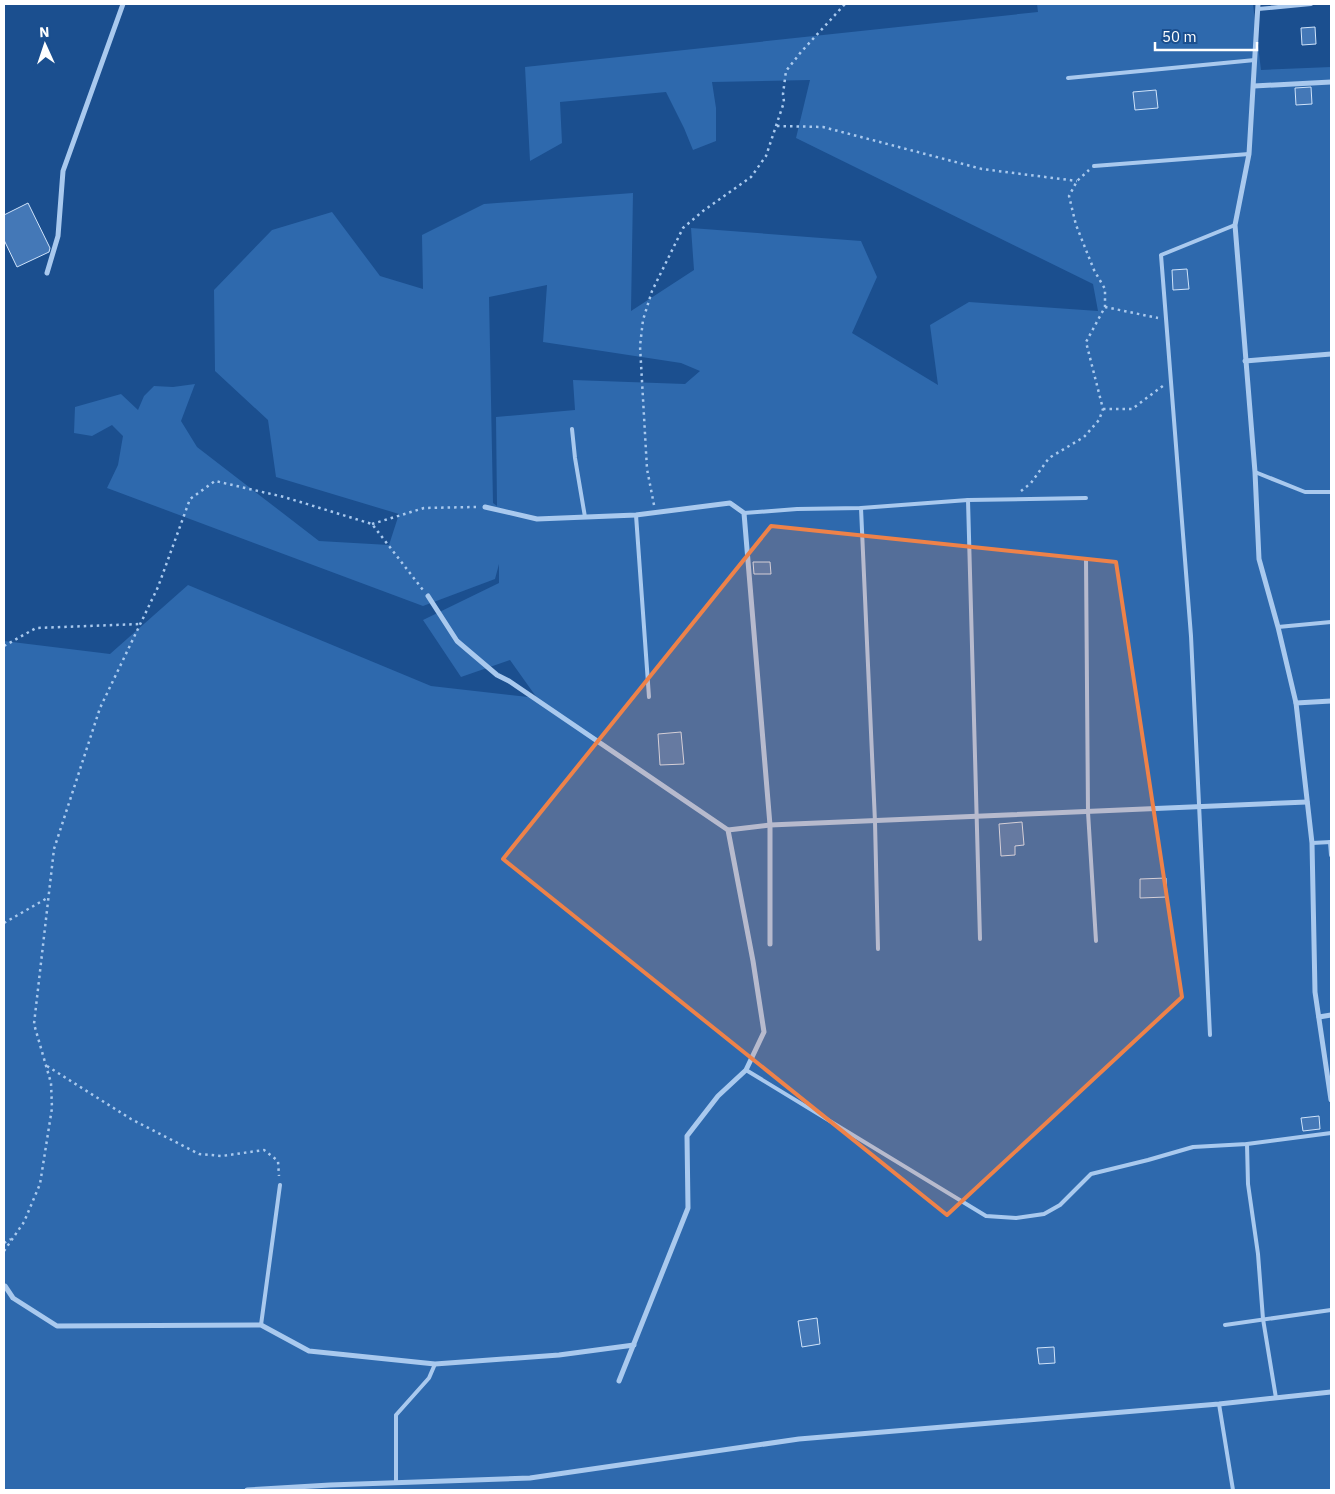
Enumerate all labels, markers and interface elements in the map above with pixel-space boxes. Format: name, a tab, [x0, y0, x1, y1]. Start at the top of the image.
north arrow	[20, 20, 70, 70]
scale bar	[1155, 20, 1258, 52]
text: N	[39, 23, 50, 41]
text: 50 m	[1162, 27, 1197, 46]

